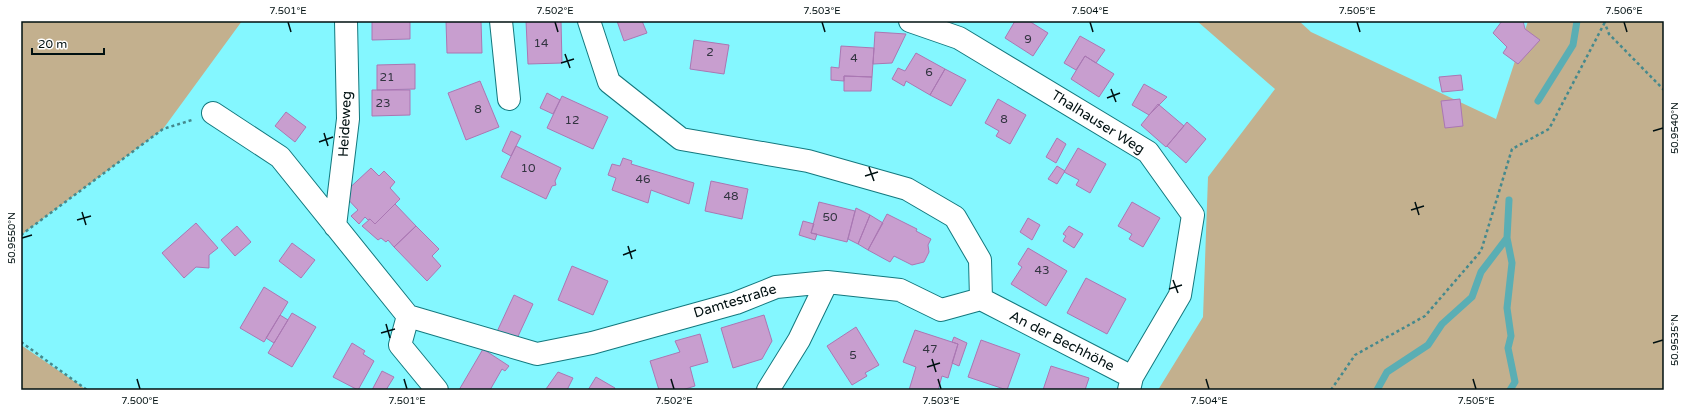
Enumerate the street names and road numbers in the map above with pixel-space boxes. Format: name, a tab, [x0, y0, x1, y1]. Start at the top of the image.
street label: Thalhauser Weg	[1048, 86, 1148, 158]
street label: Heideweg	[335, 90, 355, 158]
street label: Damtestraße	[691, 280, 779, 322]
street label: An der Bechhöhe	[1007, 307, 1117, 375]

